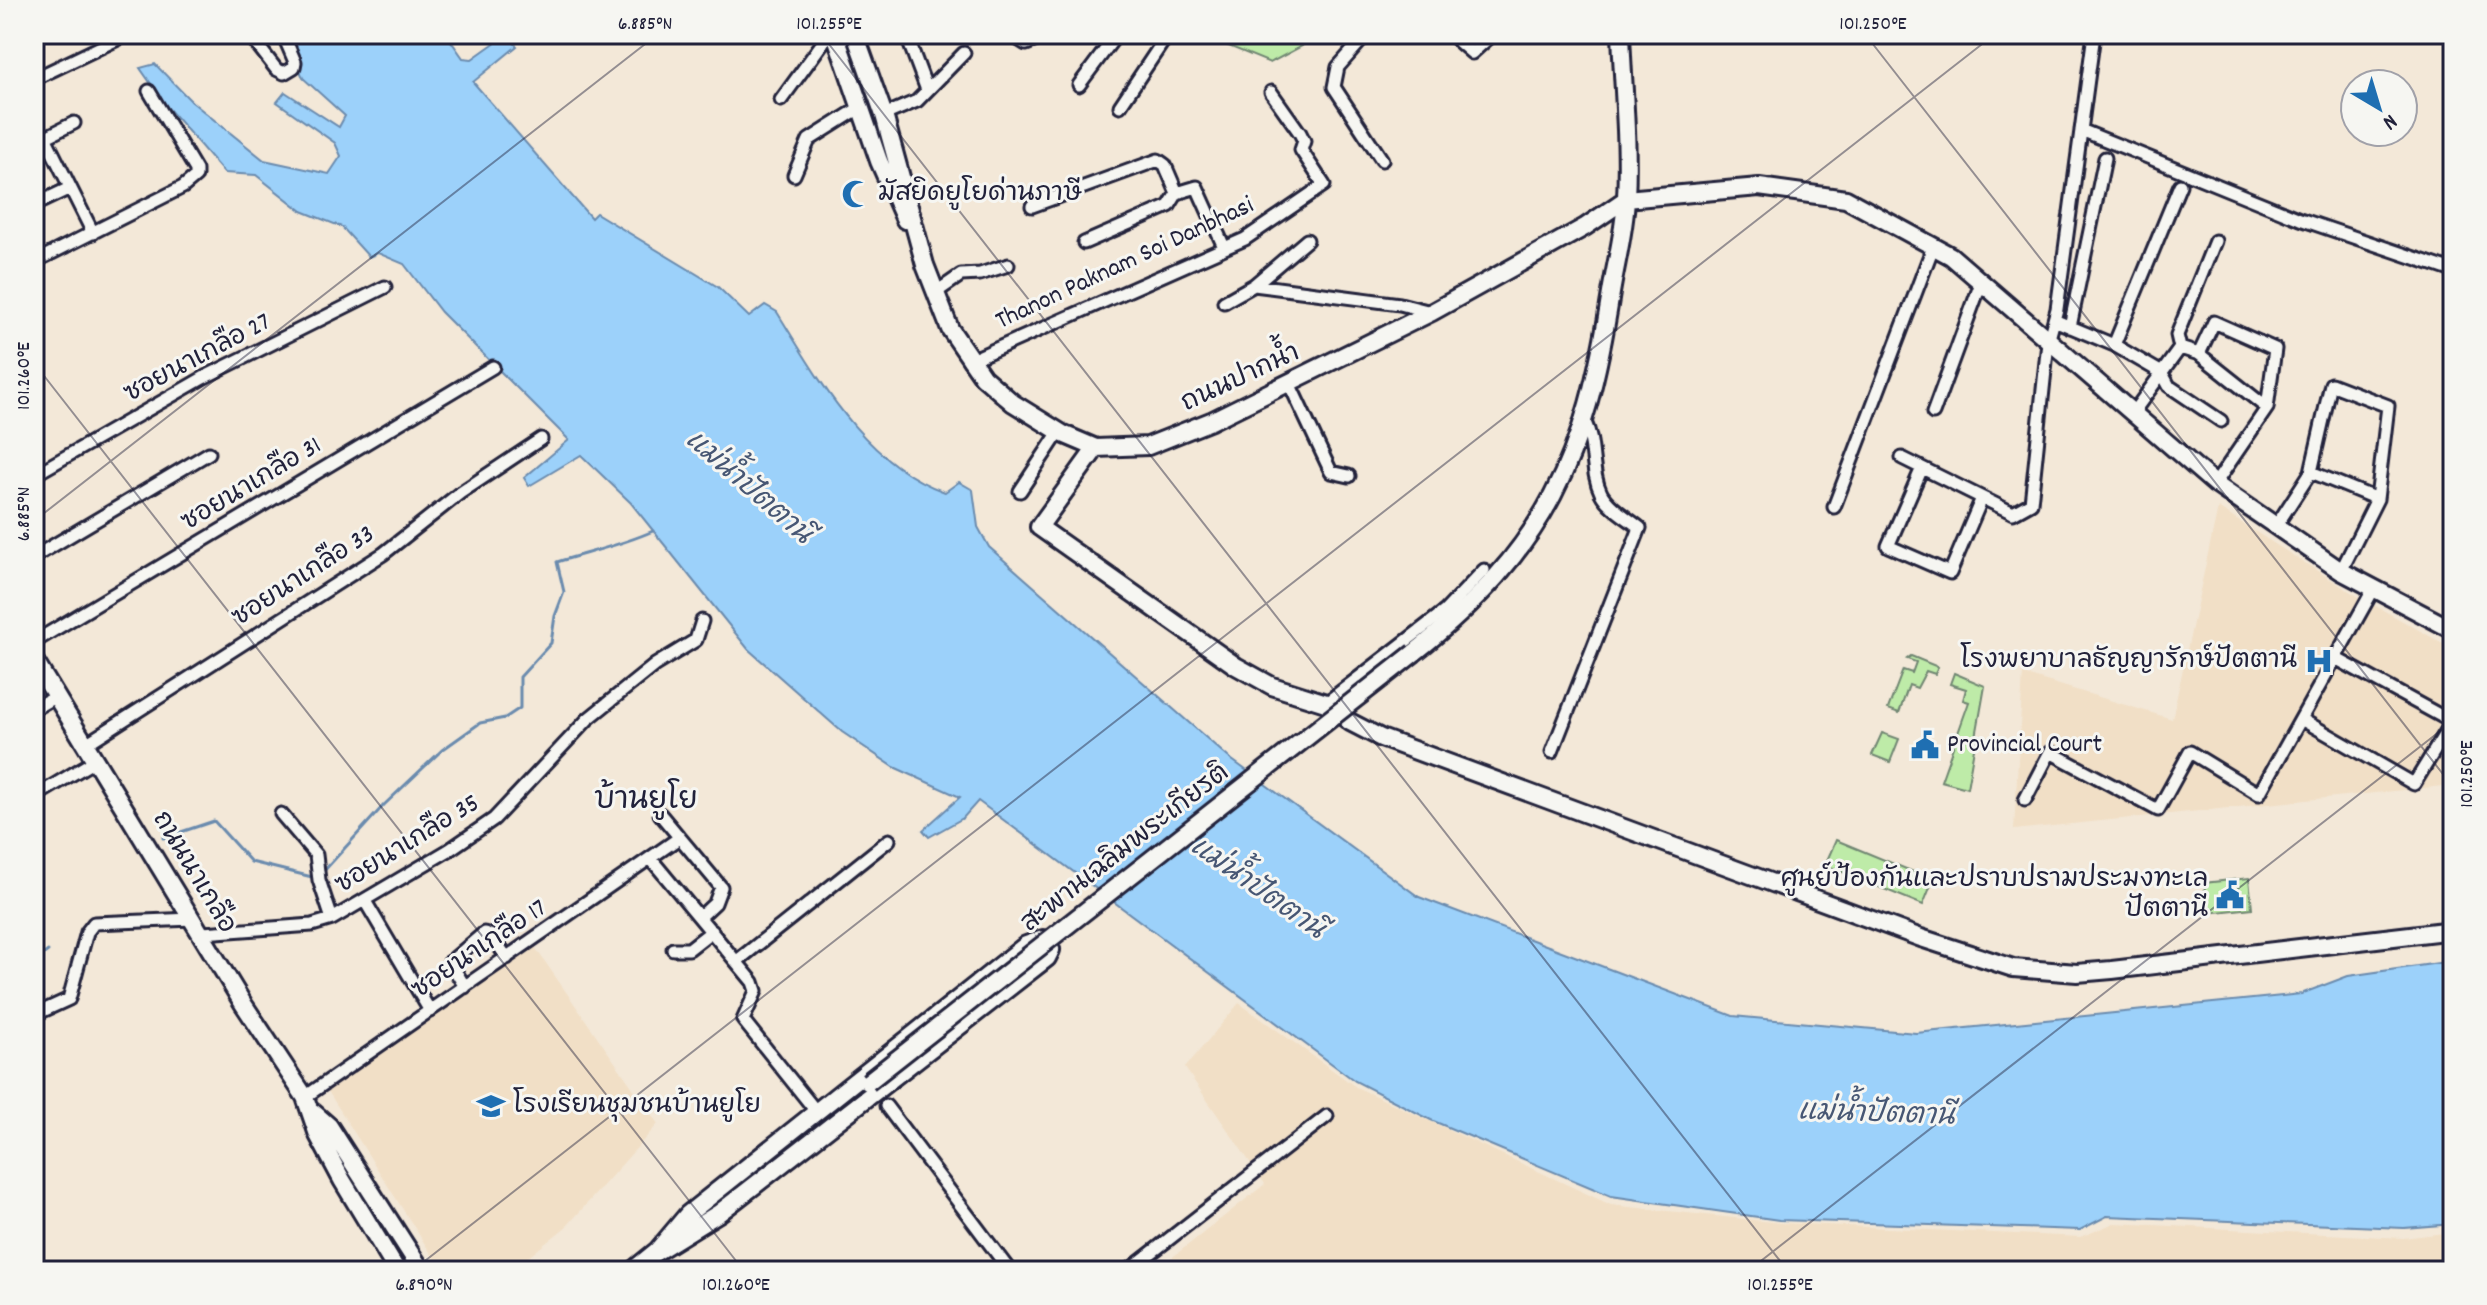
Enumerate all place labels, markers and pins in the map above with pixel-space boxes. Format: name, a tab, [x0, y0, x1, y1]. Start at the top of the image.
place label: มัสยิดยูโยด่านภาษี	[878, 175, 1082, 213]
mosque icon: มัสยิดยูโยด่านภาษี	[841, 179, 871, 209]
place label: โรงพยาบาลธัญญารักษ์ปัตตานี	[1960, 642, 2297, 680]
hospital icon: โรงพยาบาลธัญญารักษ์ปัตตานี	[2304, 646, 2334, 676]
place label: Provincial Court	[1947, 727, 2102, 764]
public building icon: Provincial Court	[1910, 730, 1940, 760]
place label: ศูนย์ป้องกันและปราบปรามประมงทะเล ปัตตานี	[1781, 861, 2208, 929]
public building icon: ศูนย์ป้องกันและปราบปรามประมงทะเล ปัตตานี	[2215, 880, 2245, 910]
place label: โรงเรียนชุมชนบ้านยูโย	[513, 1087, 761, 1125]
school or university icon: โรงเรียนชุมชนบ้านยูโย	[476, 1091, 506, 1121]

